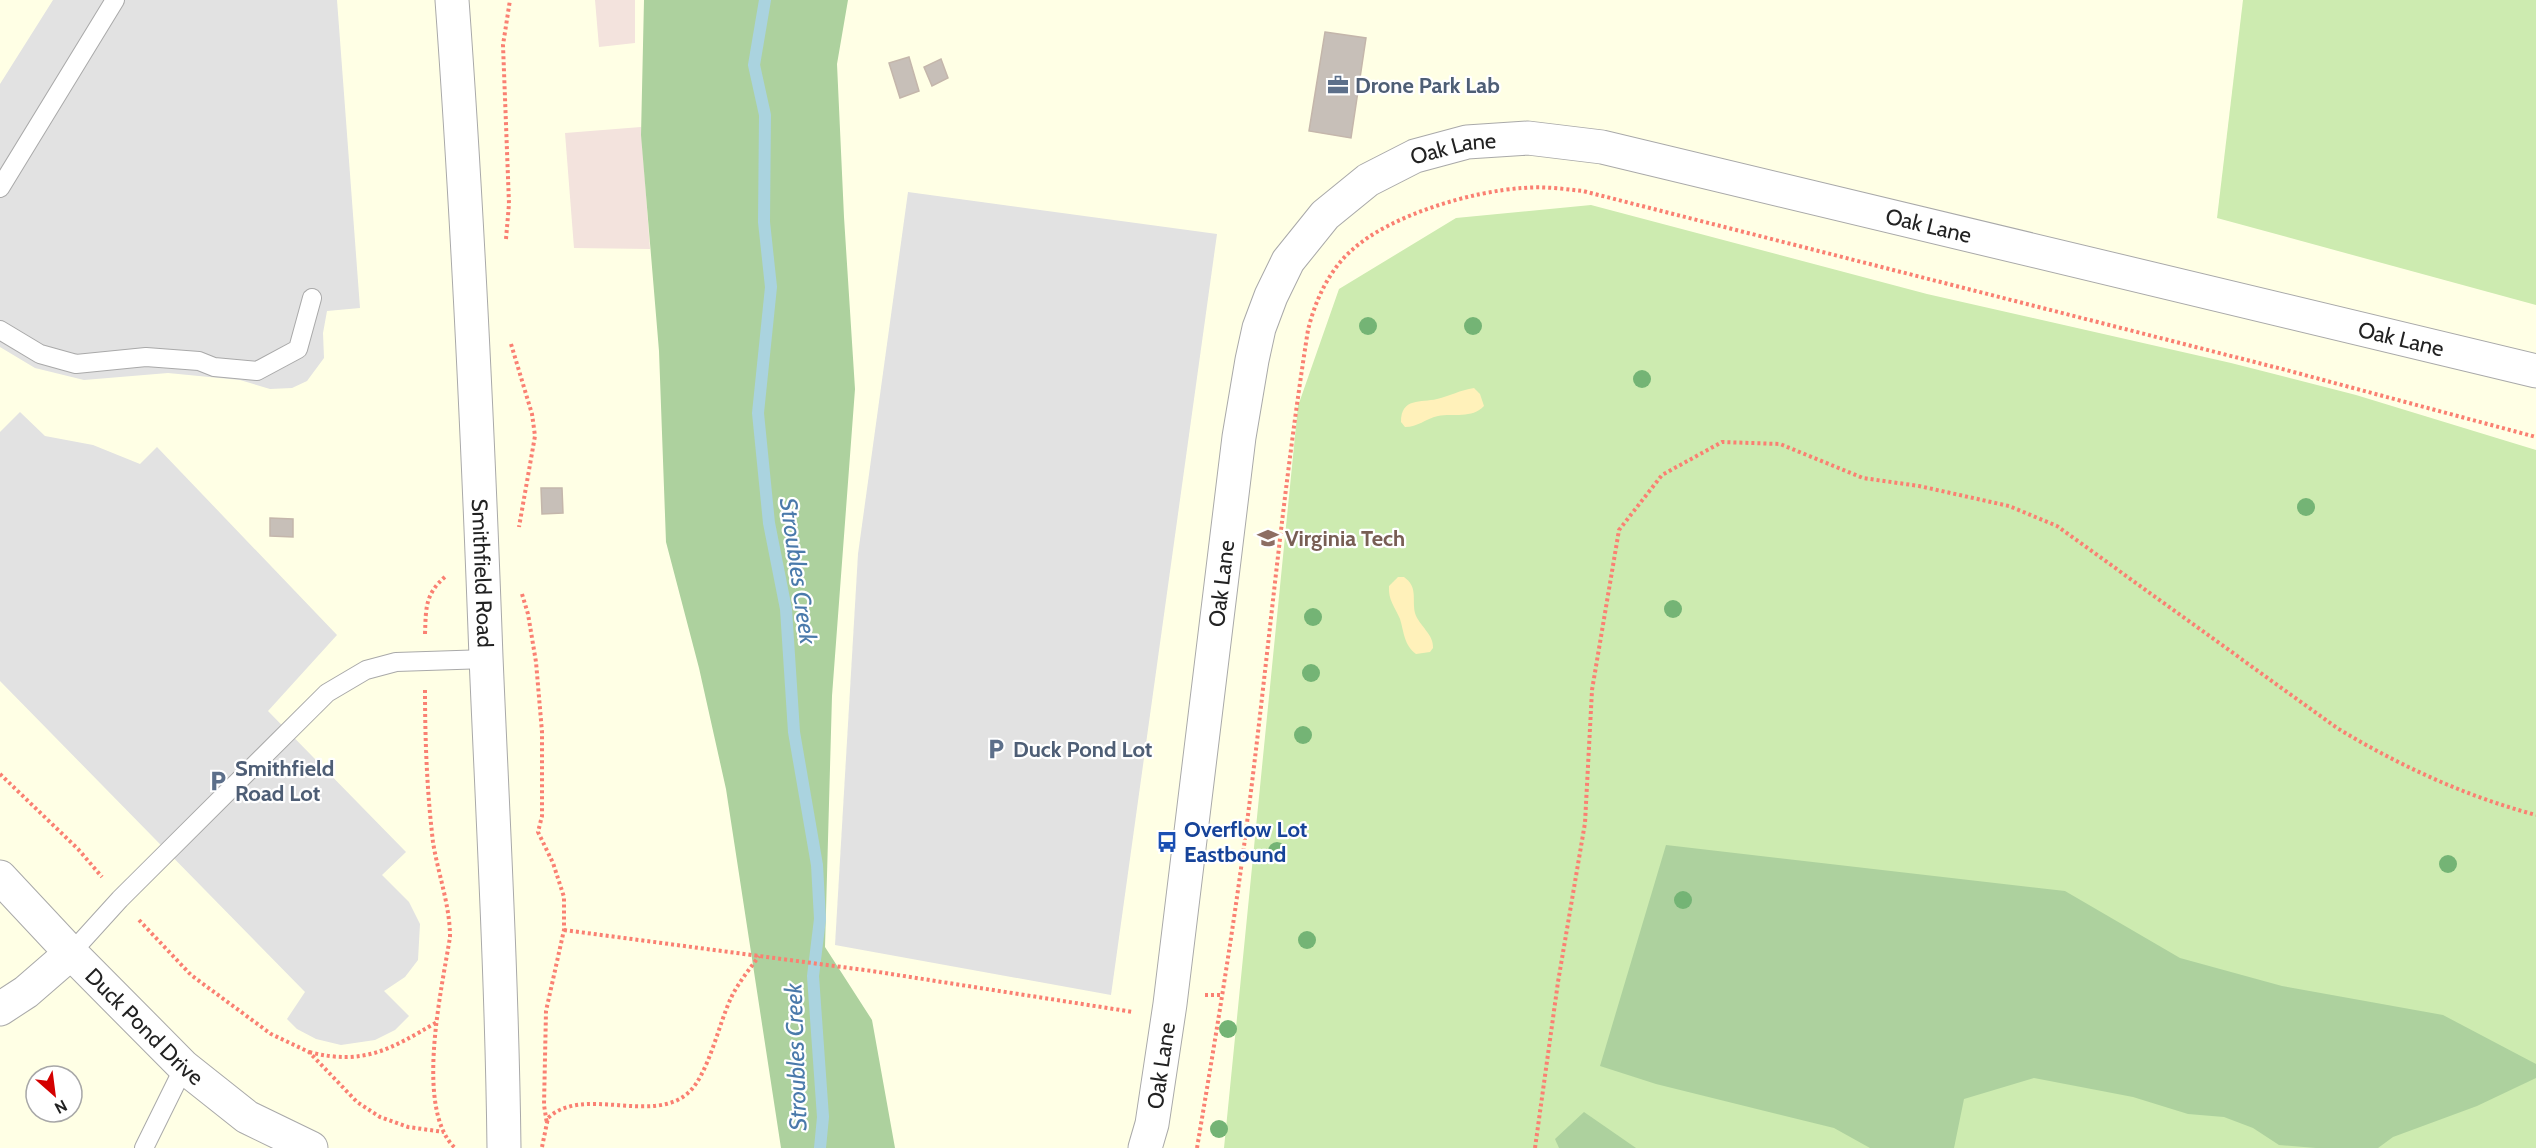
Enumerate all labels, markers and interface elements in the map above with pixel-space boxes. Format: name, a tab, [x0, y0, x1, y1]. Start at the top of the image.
place label: Drone Park Lab	[1355, 72, 1500, 99]
office icon: Drone Park Lab	[1326, 73, 1350, 97]
street label: Oak Lane	[1407, 127, 1497, 171]
street label: Oak Lane	[1883, 202, 1974, 249]
street label: Oak Lane	[2355, 316, 2447, 362]
water label: Stroubles Creek	[774, 496, 823, 647]
street label: Smithfield Road	[466, 498, 499, 648]
place label: Virginia Tech	[1285, 525, 1405, 552]
school or university icon: Virginia Tech	[1256, 526, 1280, 550]
street label: Oak Lane	[1203, 539, 1240, 628]
place label: Duck Pond Lot	[1013, 736, 1153, 763]
parking icon: Duck Pond Lot	[984, 737, 1008, 761]
place label: Smithfield Road Lot	[235, 755, 334, 807]
parking icon: Smithfield Road Lot	[206, 769, 230, 793]
place label: Overflow Lot Eastbound	[1184, 816, 1308, 868]
bus stop icon: Overflow Lot Eastbound	[1155, 830, 1179, 854]
street label: Duck Pond Drive	[80, 962, 209, 1091]
water label: Stroubles Creek	[778, 982, 813, 1131]
street label: Oak Lane	[1141, 1021, 1181, 1111]
north arrow	[24, 1064, 84, 1124]
text: N	[51, 1096, 70, 1118]

